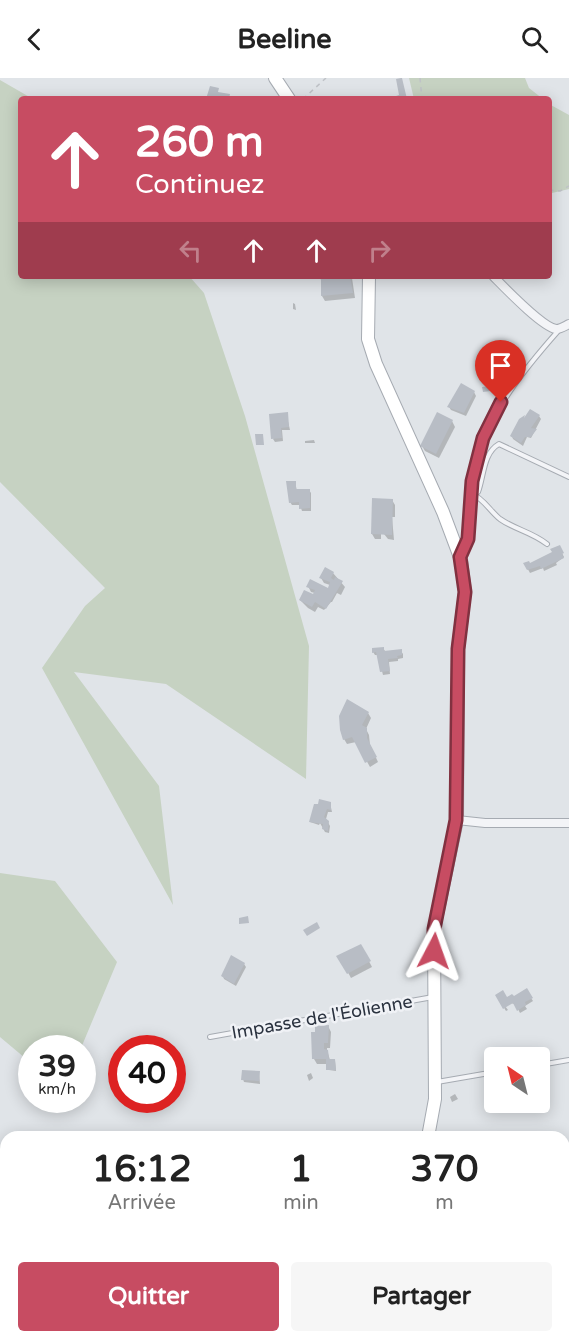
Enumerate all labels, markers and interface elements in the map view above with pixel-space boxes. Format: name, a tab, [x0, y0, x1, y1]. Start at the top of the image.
icon: back	[18, 23, 51, 56]
text: Beeline	[237, 23, 332, 56]
icon: search	[518, 23, 551, 56]
text: 260 m	[135, 117, 264, 168]
icon: ahead	[36, 120, 114, 198]
text: Continuez	[135, 168, 264, 201]
icon: left	[174, 234, 207, 267]
icon: ahead	[237, 234, 270, 267]
icon: ahead	[300, 234, 333, 267]
icon: right	[363, 234, 396, 267]
pin	[475, 340, 526, 402]
icon: arrive	[484, 349, 517, 382]
position arrow	[402, 919, 466, 983]
street label: Impasse de l'Éolienne	[230, 990, 414, 1044]
speed limit sign: 40	[108, 1035, 186, 1113]
north arrow	[484, 1047, 550, 1113]
map controls	[484, 1047, 550, 1113]
text: 39	[38, 1048, 76, 1085]
text: km/h	[38, 1080, 76, 1098]
text: 16:12	[92, 1148, 192, 1191]
text: 1	[290, 1148, 312, 1191]
text: 370	[410, 1148, 478, 1191]
text: Arrivée	[108, 1191, 176, 1215]
text: min	[283, 1191, 319, 1215]
text: m	[435, 1191, 454, 1215]
button: Quitter	[18, 1262, 279, 1331]
button: Partager	[291, 1262, 552, 1331]

